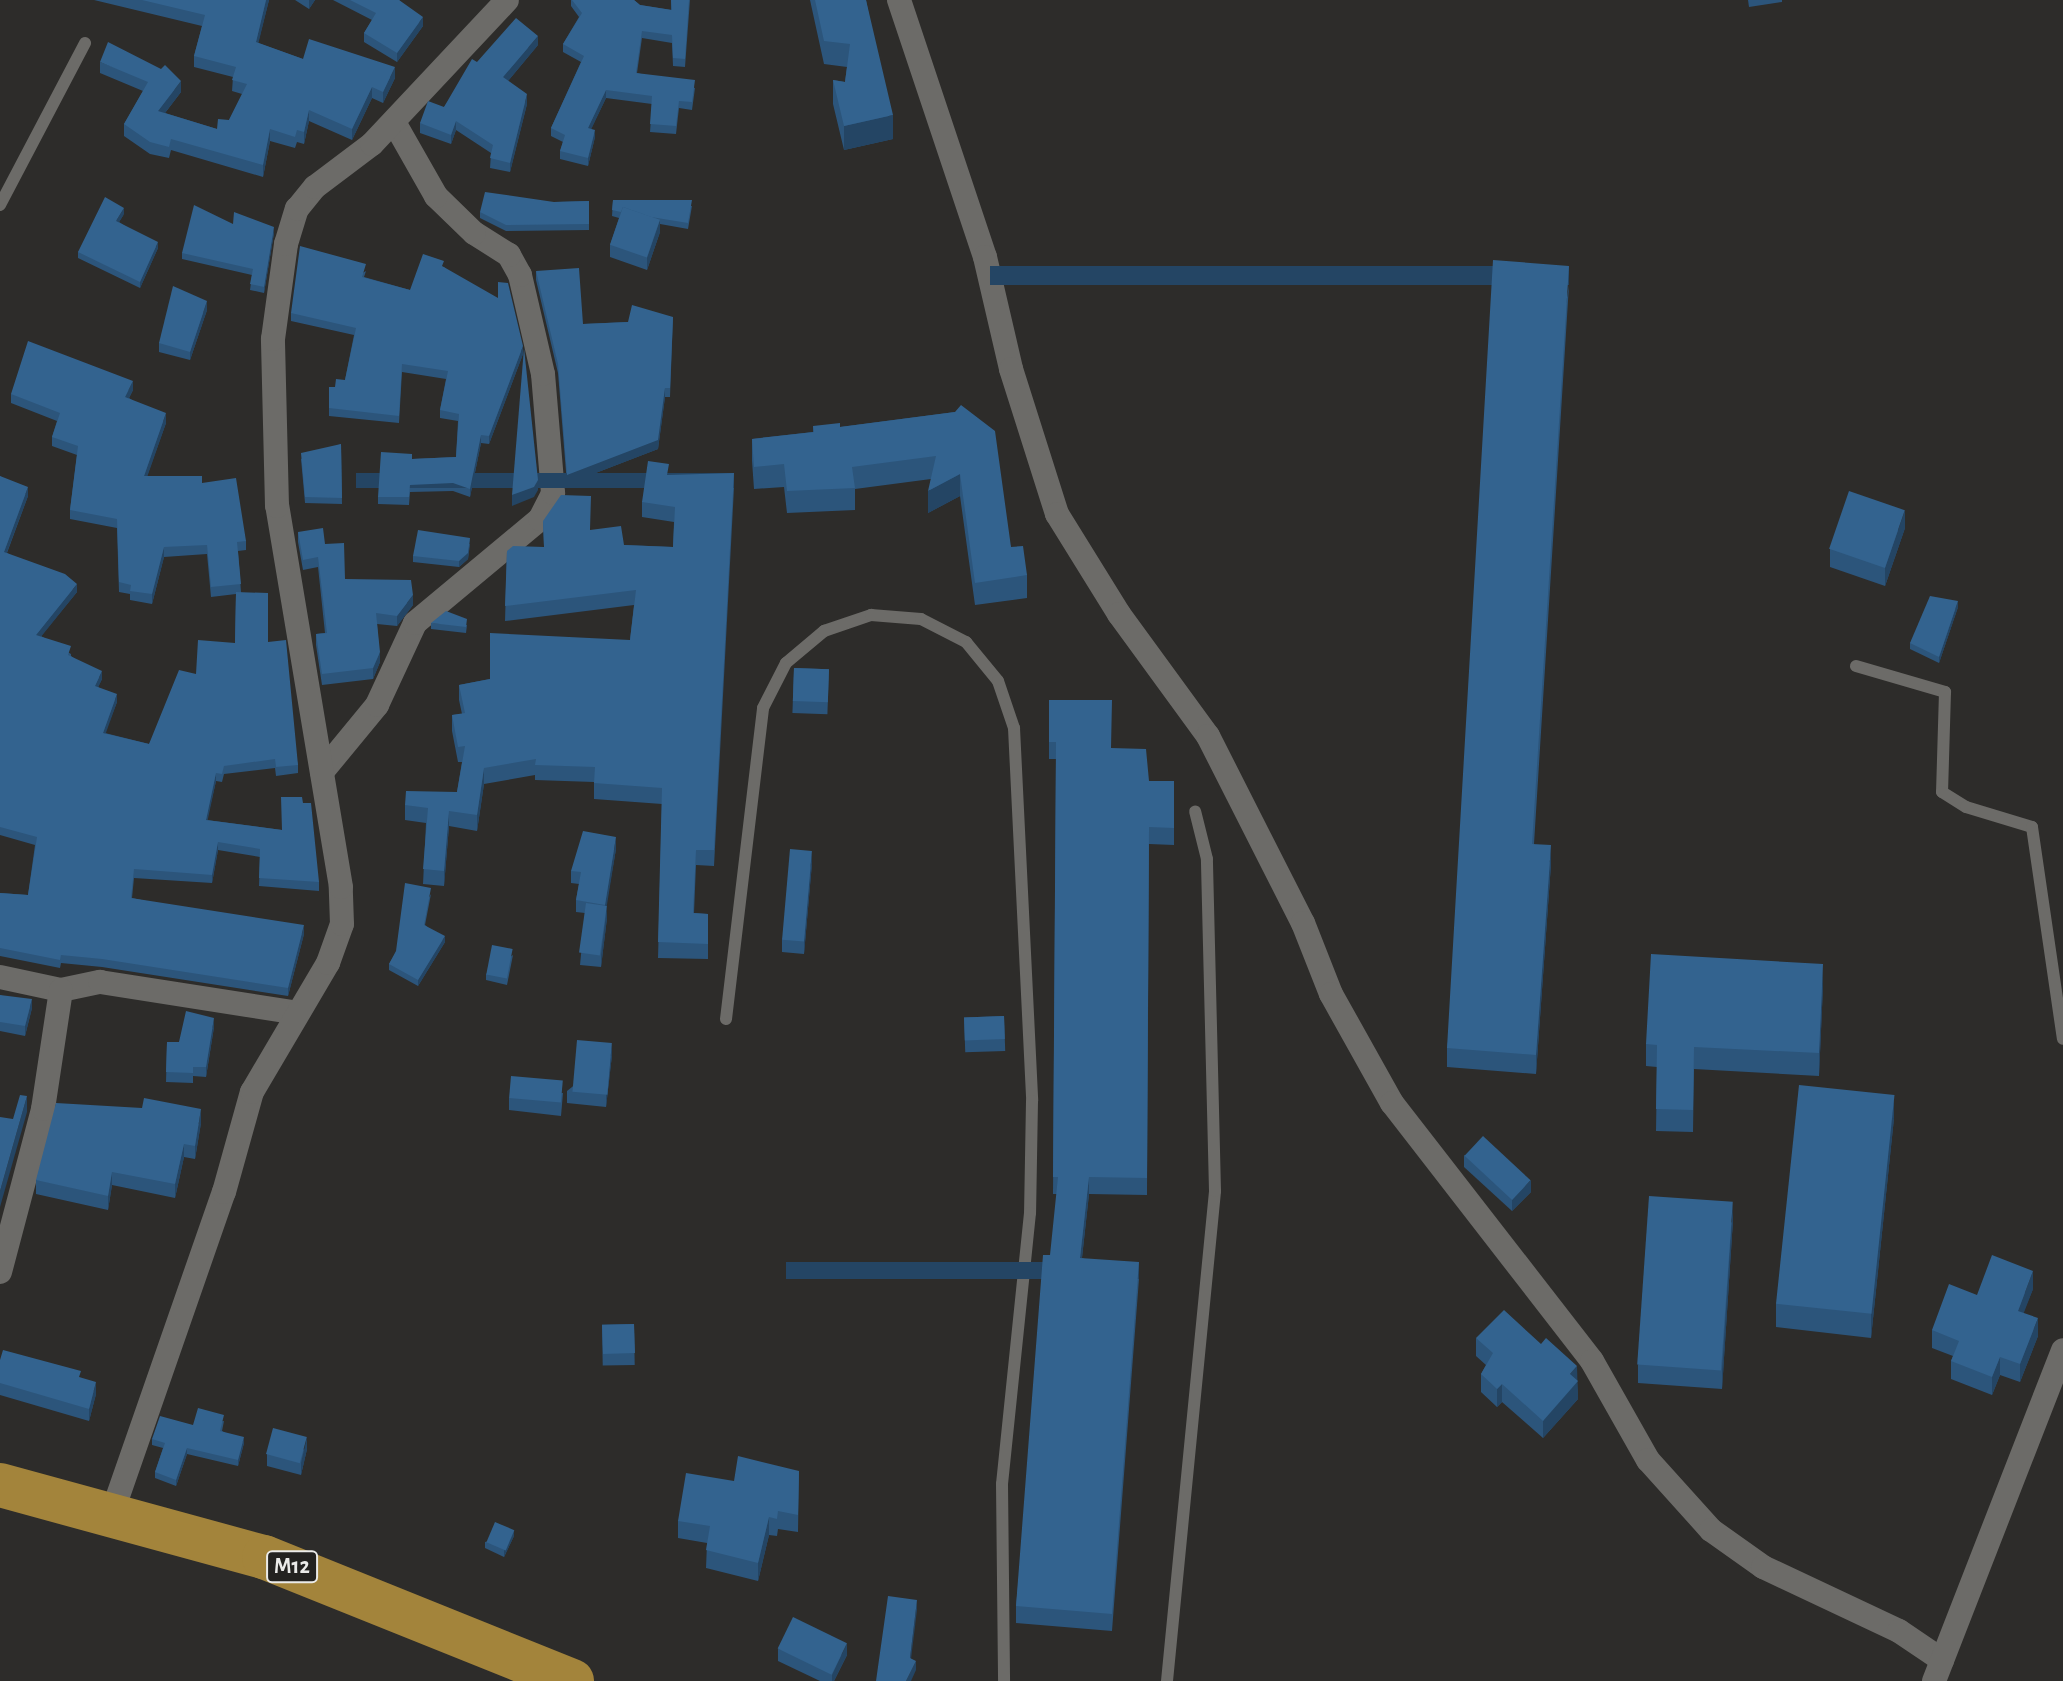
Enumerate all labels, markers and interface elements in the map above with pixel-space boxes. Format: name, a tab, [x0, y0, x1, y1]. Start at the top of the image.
road number: M12	[266, 1549, 318, 1585]

